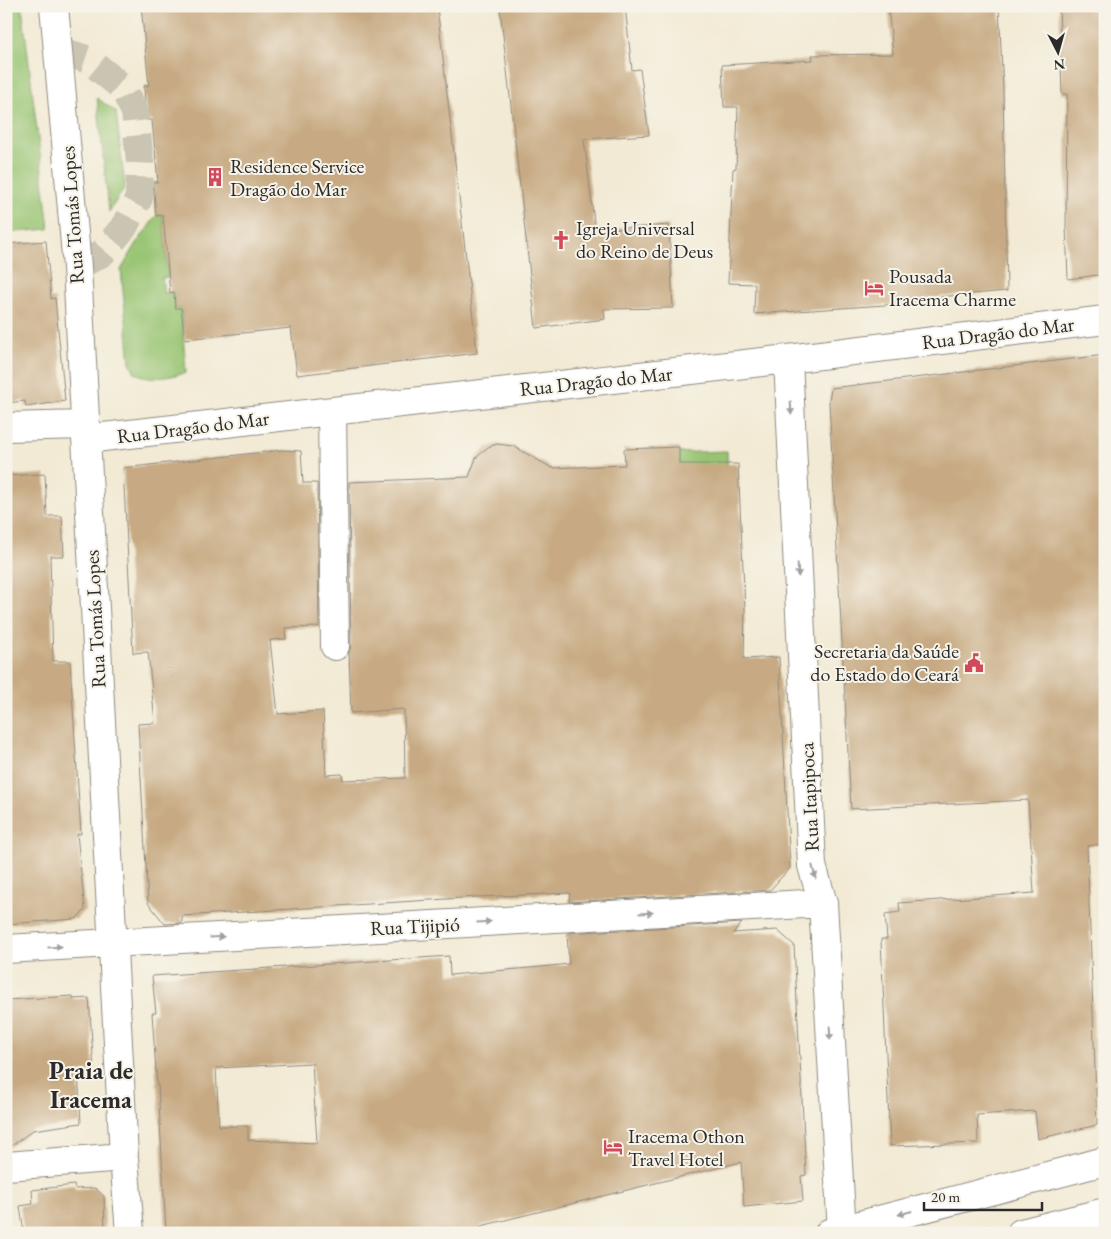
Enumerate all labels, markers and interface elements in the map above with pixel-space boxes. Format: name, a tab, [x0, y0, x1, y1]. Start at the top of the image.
north arrow	[1034, 28, 1084, 78]
text: N	[1052, 55, 1066, 75]
street label: Rua Tomás Lopes	[54, 145, 90, 285]
place label: Residence Service Dragão do Mar	[230, 153, 365, 202]
building icon: Residence Service Dragão do Mar	[204, 166, 226, 188]
place label: Igreja Universal do Reino de Deus	[576, 215, 713, 264]
church icon: Igreja Universal do Reino de Deus	[550, 229, 572, 251]
place label: Pousada Iracema Charme	[889, 263, 1016, 312]
hotel icon: Pousada Iracema Charme	[863, 277, 885, 299]
street label: Rua Dragão do Mar	[920, 311, 1076, 355]
street label: Rua Dragão do Mar	[518, 360, 674, 402]
one-way arrow	[787, 400, 795, 416]
street label: Rua Dragão do Mar	[115, 405, 271, 449]
street label: Rua Tomás Lopes	[78, 549, 112, 689]
one-way arrow	[795, 562, 803, 578]
place label: Secretaria da Saúde do Estado do Ceará	[810, 638, 959, 687]
public building icon: Secretaria da Saúde do Estado do Ceará	[963, 652, 985, 674]
street label: Rua Itapipoca	[793, 742, 825, 852]
one-way arrow	[810, 864, 818, 879]
one-way arrow	[639, 909, 655, 917]
street label: Rua Tijipió	[370, 911, 461, 941]
one-way arrow	[477, 918, 493, 926]
one-way arrow	[209, 933, 225, 941]
one-way arrow	[47, 942, 63, 950]
one-way arrow	[827, 1025, 835, 1041]
district label: Praia de Iracema	[49, 1054, 133, 1115]
place label: Iracema Othon Travel Hotel	[628, 1123, 745, 1172]
hotel icon: Iracema Othon Travel Hotel	[602, 1136, 624, 1158]
scale bar	[924, 1179, 1041, 1211]
text: 20 m	[931, 1187, 960, 1206]
one-way arrow	[898, 1210, 913, 1218]

